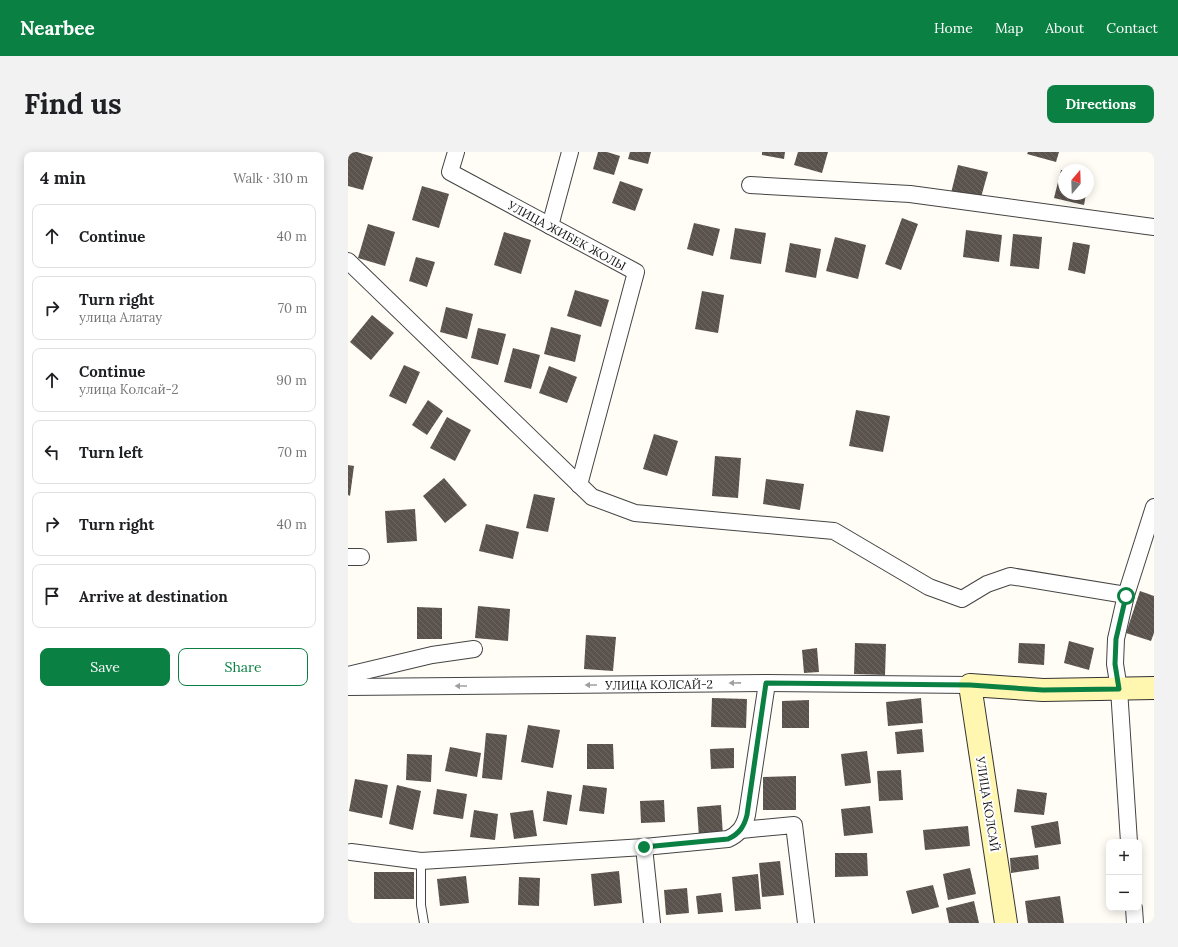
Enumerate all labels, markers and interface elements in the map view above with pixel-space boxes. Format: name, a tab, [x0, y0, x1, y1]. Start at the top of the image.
text: Nearbee	[20, 16, 95, 40]
text: Home	[934, 19, 973, 37]
text: Map	[995, 19, 1023, 37]
text: About	[1045, 19, 1084, 37]
text: Contact	[1106, 19, 1158, 37]
button: Directions	[1047, 85, 1154, 123]
text: Find us	[24, 86, 122, 122]
north arrow	[1058, 164, 1094, 200]
text: 4 min	[40, 167, 86, 189]
text: Walk · 310 m	[233, 170, 308, 187]
street label: УЛИЦА ЖИБЕК ЖОЛЫ	[505, 197, 629, 273]
icon: ahead	[41, 225, 63, 247]
text: Continue	[79, 227, 145, 246]
text: 40 m	[277, 228, 307, 245]
text: Turn right	[79, 290, 155, 309]
icon: right	[41, 297, 63, 319]
text: 70 m	[278, 300, 307, 317]
text: улица Алатау	[79, 309, 162, 326]
text: Continue	[79, 362, 145, 381]
icon: ahead	[41, 369, 63, 391]
text: 90 m	[276, 372, 307, 389]
text: улица Колсай-2	[79, 381, 178, 398]
icon: left	[41, 441, 63, 463]
text: Turn left	[79, 443, 143, 462]
text: 70 m	[278, 444, 307, 461]
icon: right	[41, 513, 63, 535]
text: Turn right	[79, 515, 155, 534]
text: 40 m	[277, 516, 307, 533]
icon: arrive	[41, 585, 63, 607]
text: Arrive at destination	[79, 587, 228, 606]
route start	[1117, 587, 1135, 605]
button: Save	[40, 648, 170, 686]
button: Share	[178, 648, 308, 686]
street label: УЛИЦА КОЛСАЙ-2	[604, 676, 713, 692]
one-way arrow	[728, 680, 741, 686]
one-way arrow	[584, 682, 597, 688]
one-way arrow	[454, 683, 467, 689]
street label: УЛИЦА КОЛСАЙ	[973, 754, 1003, 853]
route end	[635, 838, 653, 856]
map controls	[1106, 839, 1142, 911]
button: +	[1106, 839, 1142, 875]
button: −	[1106, 875, 1142, 911]

